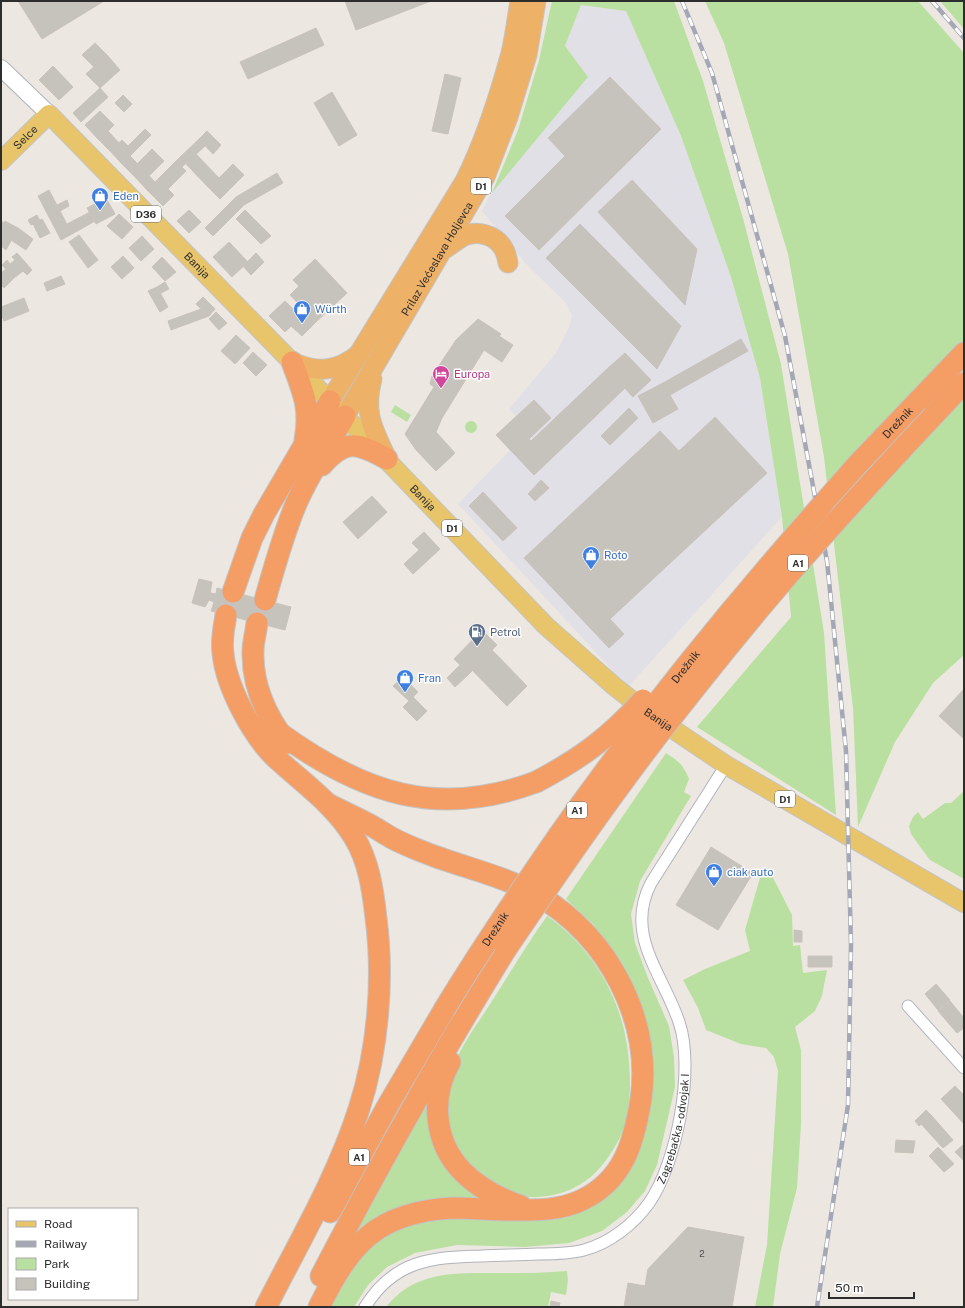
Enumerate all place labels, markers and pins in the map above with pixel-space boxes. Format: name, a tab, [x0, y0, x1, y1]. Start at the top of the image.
shop icon: Eden	[90, 186, 110, 211]
place label: Eden	[113, 190, 139, 202]
shop icon: Würth	[292, 299, 312, 324]
place label: Würth	[315, 303, 347, 315]
hotel icon: Europa	[431, 364, 451, 389]
place label: Europa	[454, 368, 490, 380]
shop icon: Roto	[581, 545, 601, 570]
place label: Roto	[604, 549, 628, 561]
fuel station icon: Petrol	[467, 622, 487, 647]
place label: Petrol	[490, 626, 521, 638]
shop icon: Fran	[395, 668, 415, 693]
place label: Fran	[418, 672, 441, 684]
shop icon: ciak auto	[704, 862, 724, 887]
place label: ciak auto	[727, 866, 773, 878]

